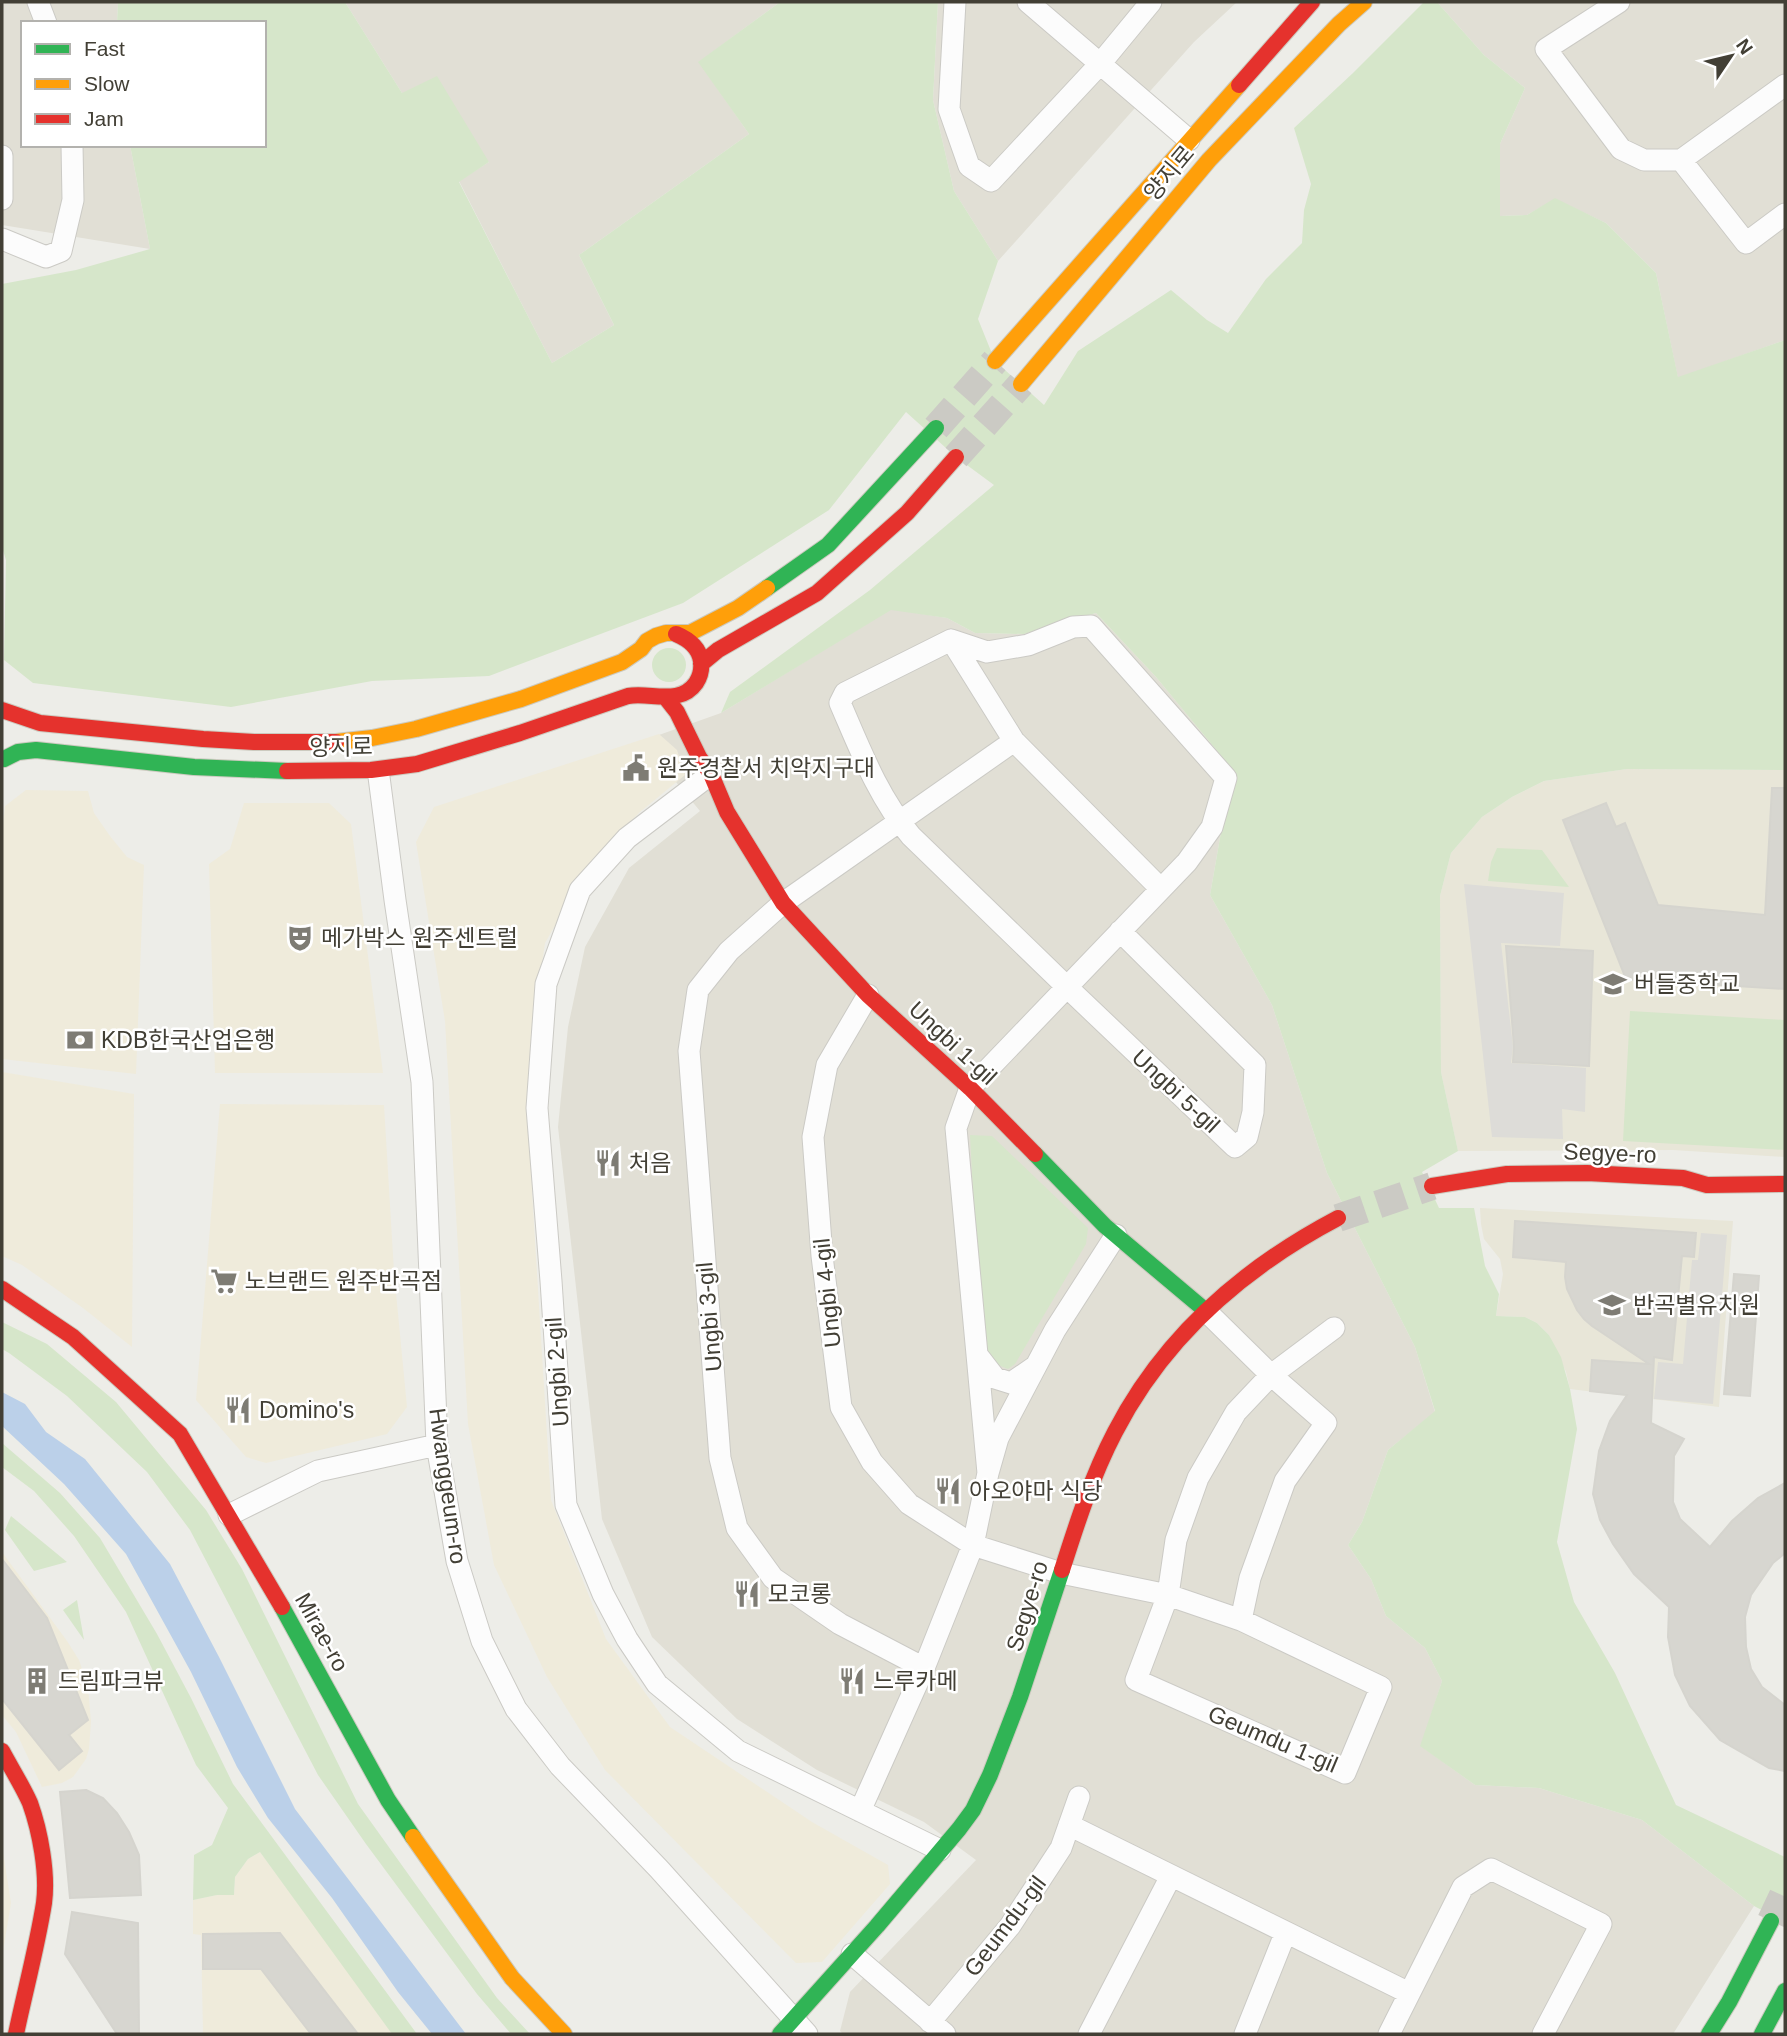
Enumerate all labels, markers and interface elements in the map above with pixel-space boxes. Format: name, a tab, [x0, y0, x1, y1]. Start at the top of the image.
legend	[21, 21, 266, 147]
north arrow	[1696, 21, 1766, 91]
text: N	[1732, 35, 1757, 58]
text: Fast	[84, 37, 125, 60]
text: Slow	[84, 72, 130, 95]
text: Jam	[84, 107, 124, 130]
street label: 양지로	[1139, 140, 1199, 206]
street label: 양지로	[309, 733, 373, 761]
public building icon: 원주경찰서 치악지구대	[621, 753, 651, 783]
place label: 원주경찰서 치악지구대	[657, 755, 875, 781]
theatre icon: 메가박스 원주센트럴	[285, 923, 315, 953]
place label: 메가박스 원주센트럴	[321, 925, 518, 951]
school or university icon: 버들중학교	[1598, 969, 1628, 999]
place label: 버들중학교	[1634, 971, 1740, 997]
street label: Ungbi 1-gil	[904, 996, 1002, 1090]
bank icon: KDB한국산업은행	[65, 1025, 95, 1055]
place label: KDB한국산업은행	[101, 1027, 275, 1053]
street label: Ungbi 5-gil	[1127, 1044, 1225, 1138]
street label: Segye-ro	[1563, 1138, 1657, 1168]
restaurant icon: 처음	[593, 1148, 623, 1178]
place label: 처음	[629, 1150, 671, 1176]
street label: Ungbi 4-gil	[808, 1237, 846, 1349]
street label: Ungbi 3-gil	[691, 1261, 727, 1373]
supermarket icon: 노브랜드 원주반곡점	[209, 1266, 239, 1296]
place label: 노브랜드 원주반곡점	[245, 1268, 442, 1294]
school or university icon: 반곡별유치원	[1597, 1290, 1627, 1320]
place label: 반곡별유치원	[1633, 1292, 1760, 1318]
street label: Ungbi 2-gil	[540, 1316, 574, 1428]
restaurant icon: Domino's	[223, 1395, 253, 1425]
place label: Domino's	[259, 1397, 354, 1423]
street label: Hwanggeum-ro	[424, 1406, 472, 1566]
restaurant icon: 아오야마 식당	[933, 1476, 963, 1506]
place label: 아오야마 식당	[969, 1478, 1102, 1504]
street label: Segye-ro	[1001, 1558, 1053, 1654]
restaurant icon: 모코롱	[732, 1579, 762, 1609]
place label: 모코롱	[768, 1581, 831, 1607]
street label: Mirae-ro	[290, 1588, 354, 1676]
building icon: 드림파크뷰	[22, 1666, 52, 1696]
restaurant icon: 느루카메	[837, 1666, 867, 1696]
place label: 드림파크뷰	[58, 1668, 164, 1694]
place label: 느루카메	[873, 1668, 958, 1694]
street label: Geumdu 1-gil	[1204, 1700, 1342, 1778]
street label: Geumdu-gil	[959, 1871, 1051, 1981]

